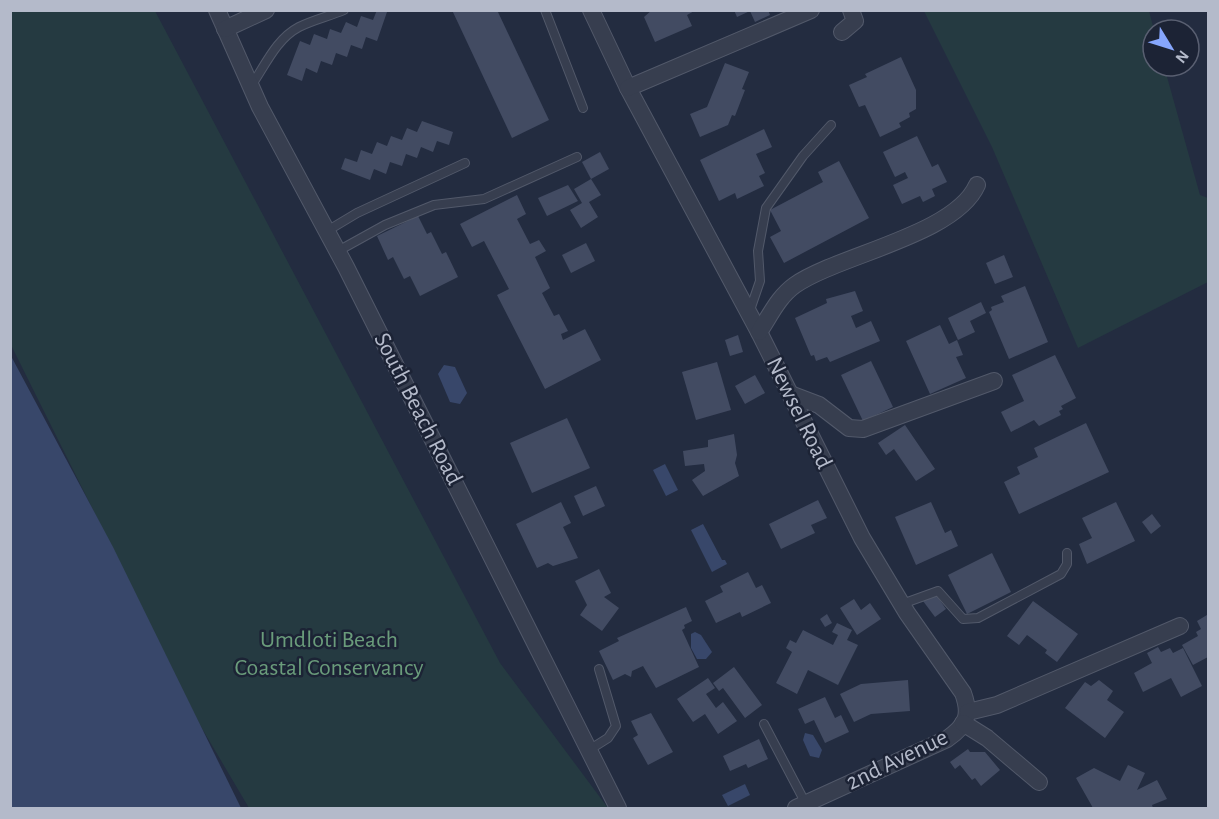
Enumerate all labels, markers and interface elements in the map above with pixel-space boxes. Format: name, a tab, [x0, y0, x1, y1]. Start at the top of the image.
north arrow	[1141, 18, 1201, 78]
text: N	[1172, 47, 1192, 66]
street label: South Beach Road	[369, 329, 467, 489]
street label: Newsel Road	[762, 353, 836, 473]
park label: Umdloti Beach Coastal Conservancy	[235, 628, 423, 680]
street label: 2nd Avenue	[842, 725, 952, 795]

